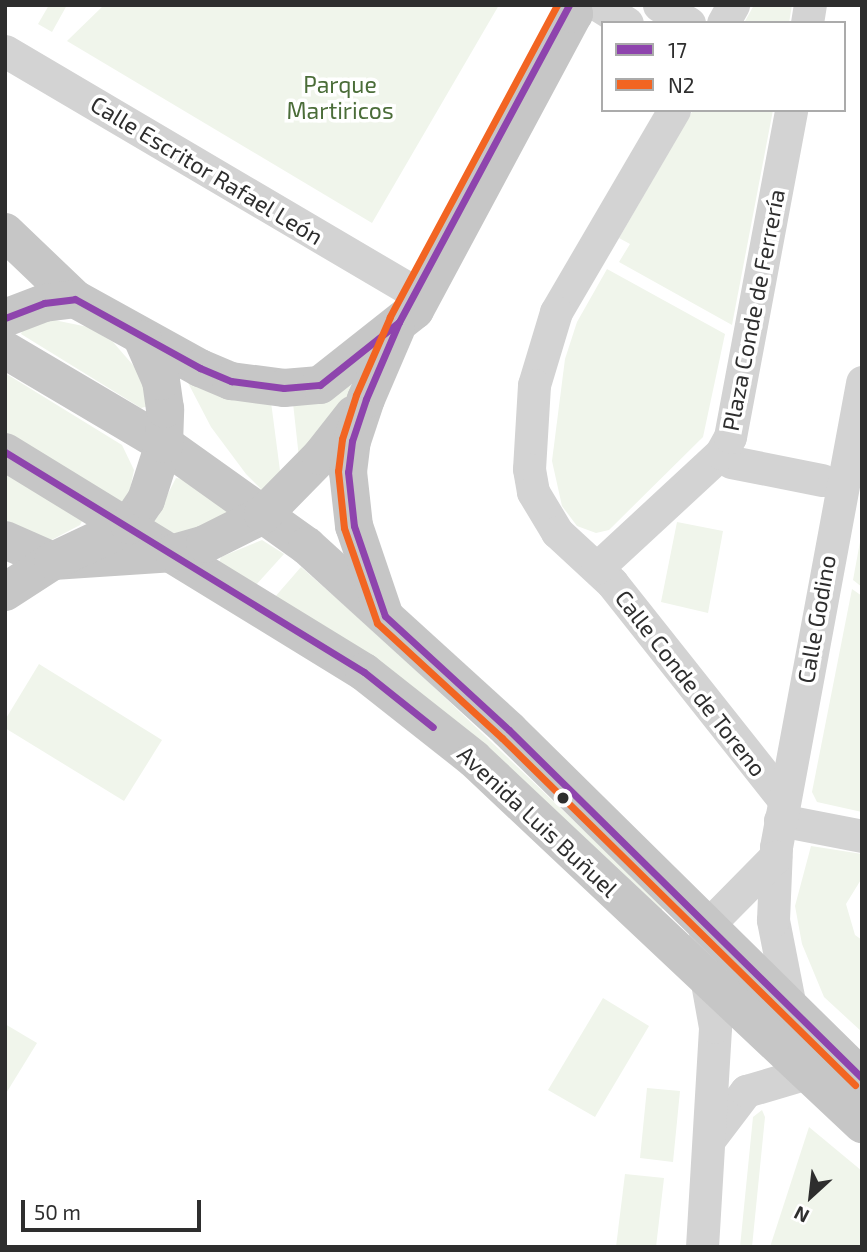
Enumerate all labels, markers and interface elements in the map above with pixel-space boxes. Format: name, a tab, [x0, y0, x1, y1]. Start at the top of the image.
legend	[601, 21, 846, 112]
text: 17	[668, 37, 687, 62]
park label: Parque Martiricos	[286, 70, 394, 124]
text: N2	[668, 72, 695, 97]
street label: Calle Escritor Rafael León	[86, 89, 328, 251]
street label: Plaza Conde de Ferrería	[716, 187, 790, 433]
street label: Calle Godino	[791, 553, 841, 685]
street label: Calle Conde de Toreno	[610, 584, 772, 782]
street label: Avenida Luis Buñuel	[452, 740, 624, 902]
unlabelled marker	[556, 791, 570, 805]
north arrow	[776, 1161, 846, 1231]
scale bar	[24, 1186, 205, 1230]
text: 50 m	[34, 1199, 81, 1224]
text: N	[790, 1202, 813, 1229]

